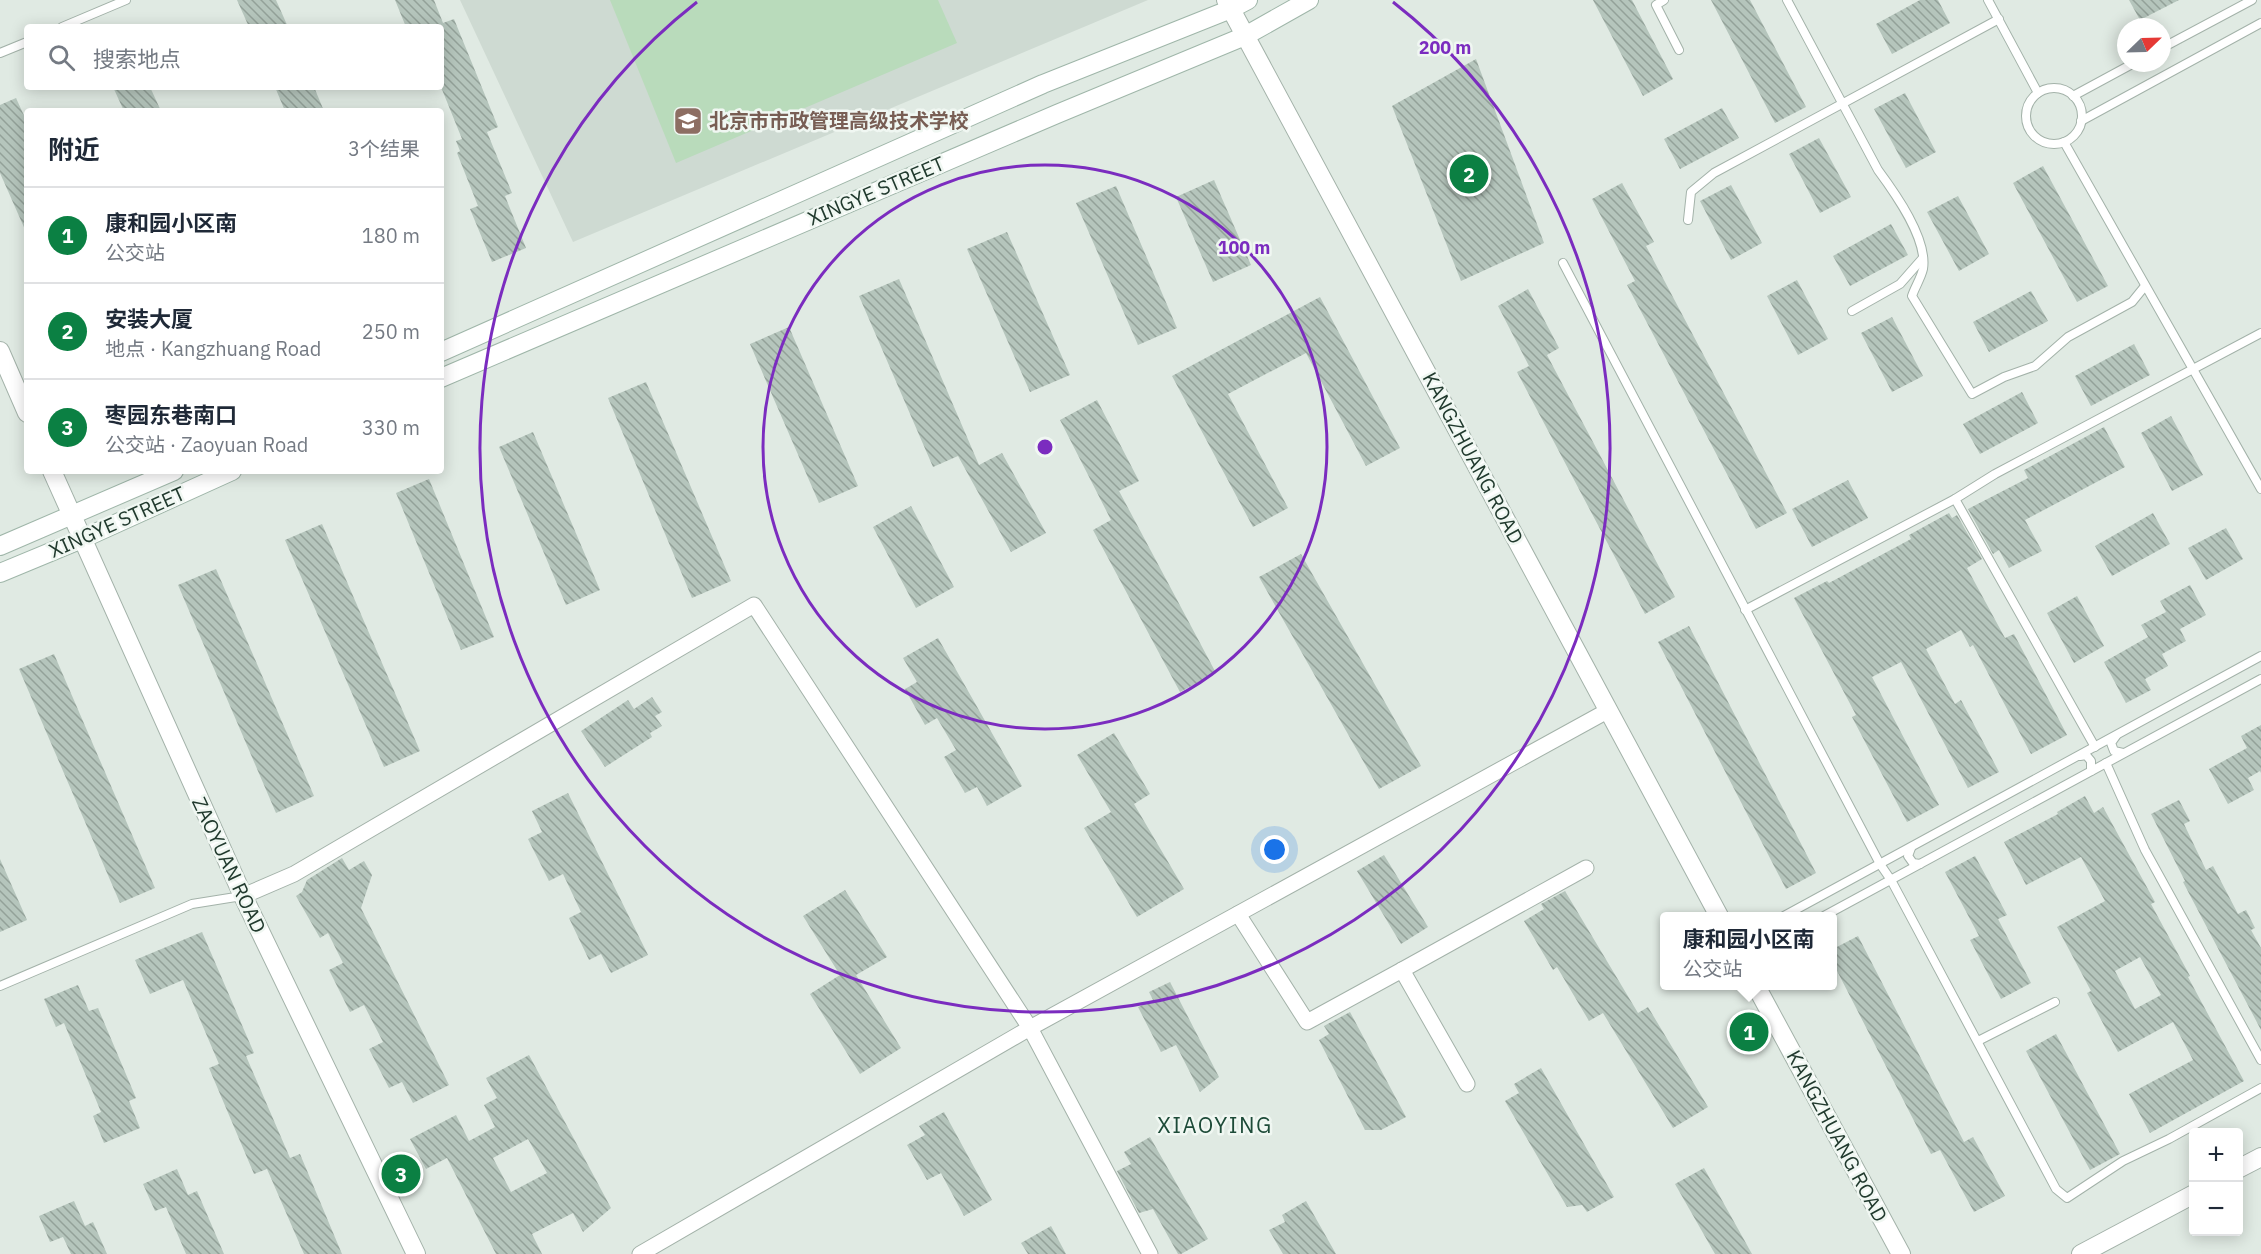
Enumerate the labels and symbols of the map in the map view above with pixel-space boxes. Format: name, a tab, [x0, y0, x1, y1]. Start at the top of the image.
north arrow	[2117, 18, 2171, 72]
text: 200 m	[1419, 36, 1471, 59]
school or university icon: 北京市市政管理高级技术学校	[672, 105, 704, 137]
place label: 北京市市政管理高级技术学校	[709, 107, 969, 134]
street label: XINGYE STREET	[803, 150, 948, 232]
pin: 2	[1450, 152, 1488, 196]
text: 100 m	[1218, 236, 1270, 259]
street label: KANGZHUANG ROAD	[1417, 367, 1530, 548]
centre of rings	[1035, 437, 1055, 457]
street label: XINGYE STREET	[45, 479, 189, 564]
street label: ZAOYUAN ROAD	[186, 792, 273, 937]
your location	[1260, 835, 1289, 864]
pin: 1	[1730, 1010, 1768, 1054]
street label: KANGZHUANG ROAD	[1781, 1045, 1894, 1226]
district label: XIAOYING	[1157, 1110, 1273, 1139]
pin: 3	[382, 1152, 420, 1196]

